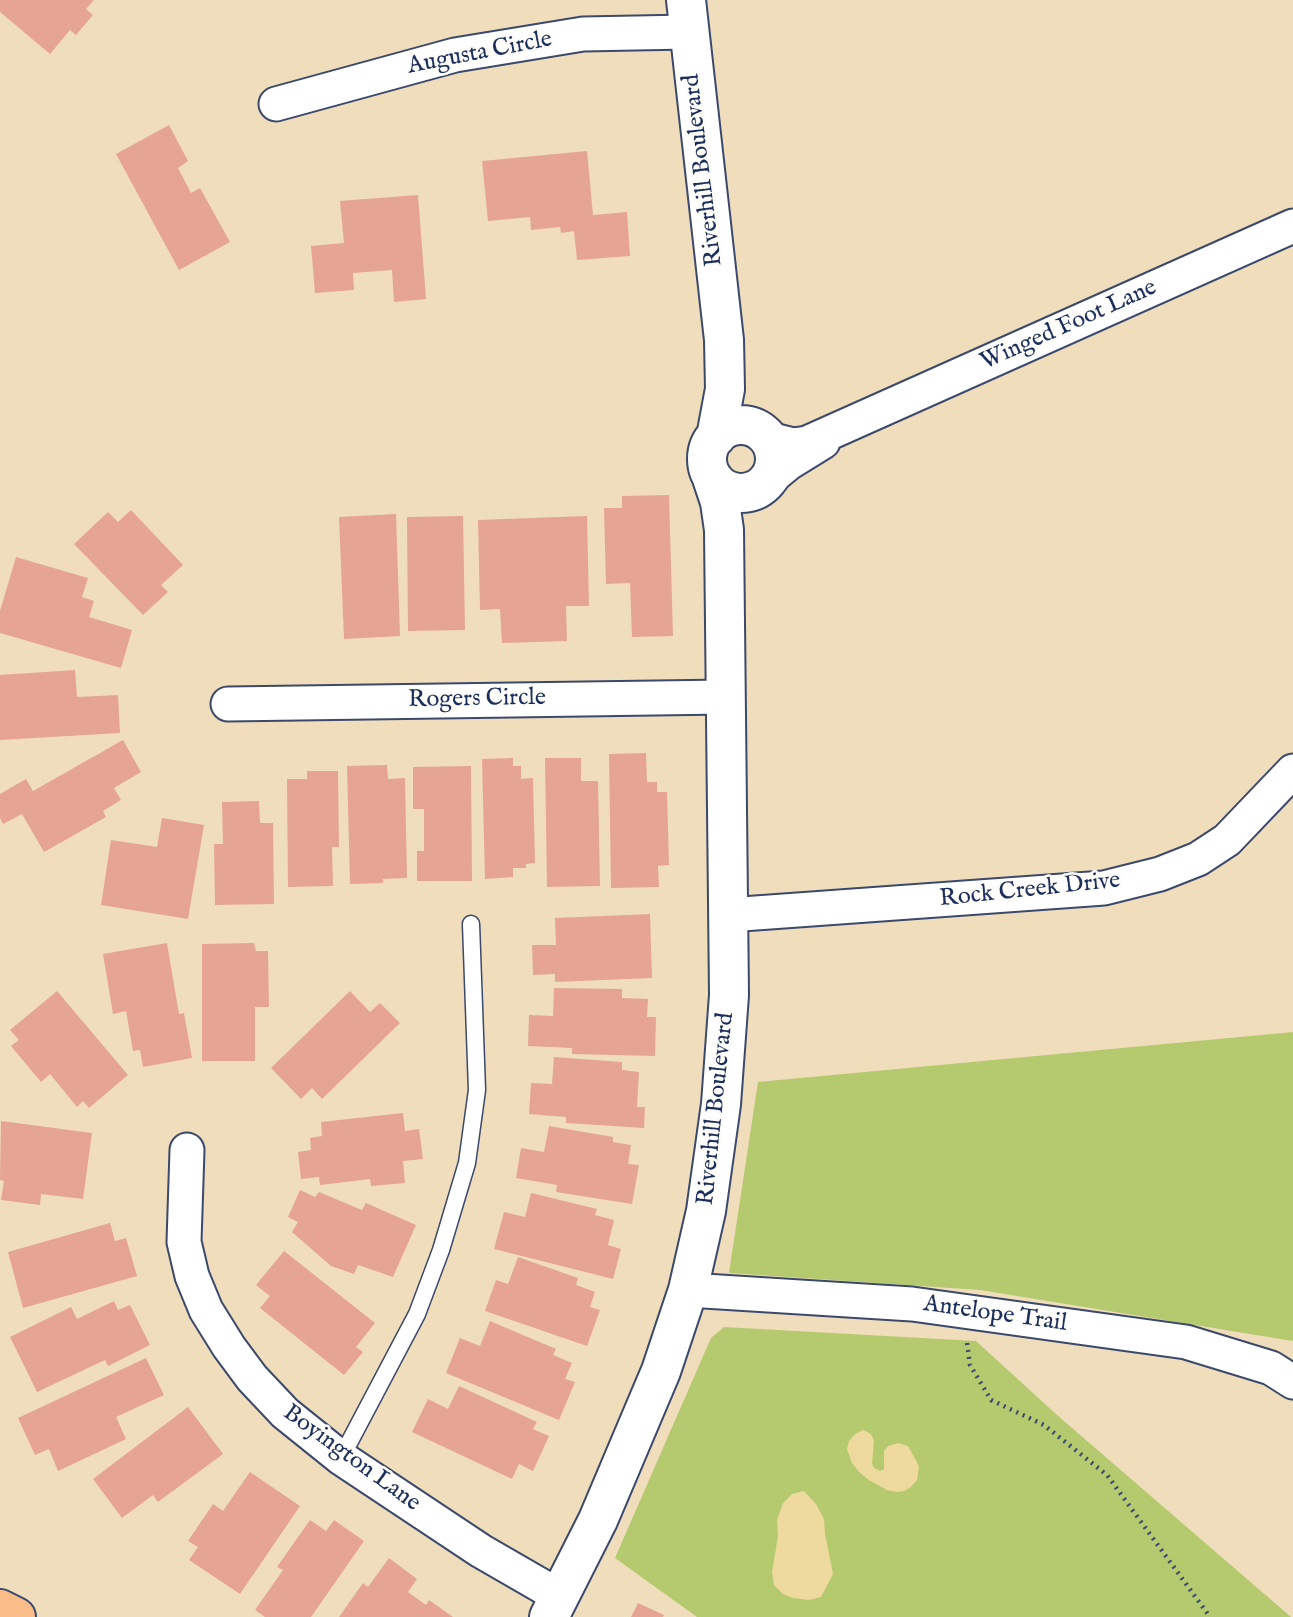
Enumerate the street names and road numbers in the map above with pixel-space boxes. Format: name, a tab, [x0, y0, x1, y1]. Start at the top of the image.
street label: Augusta Circle	[405, 26, 555, 82]
street label: Riverhill Boulevard	[678, 72, 730, 268]
street label: Winged Foot Lane	[976, 274, 1162, 378]
street label: Rogers Circle	[408, 684, 546, 716]
street label: Rock Creek Drive	[938, 867, 1122, 915]
street label: Riverhill Boulevard	[693, 1011, 741, 1207]
street label: Antelope Trail	[921, 1291, 1069, 1339]
street label: Boyington Lane	[277, 1399, 425, 1519]

